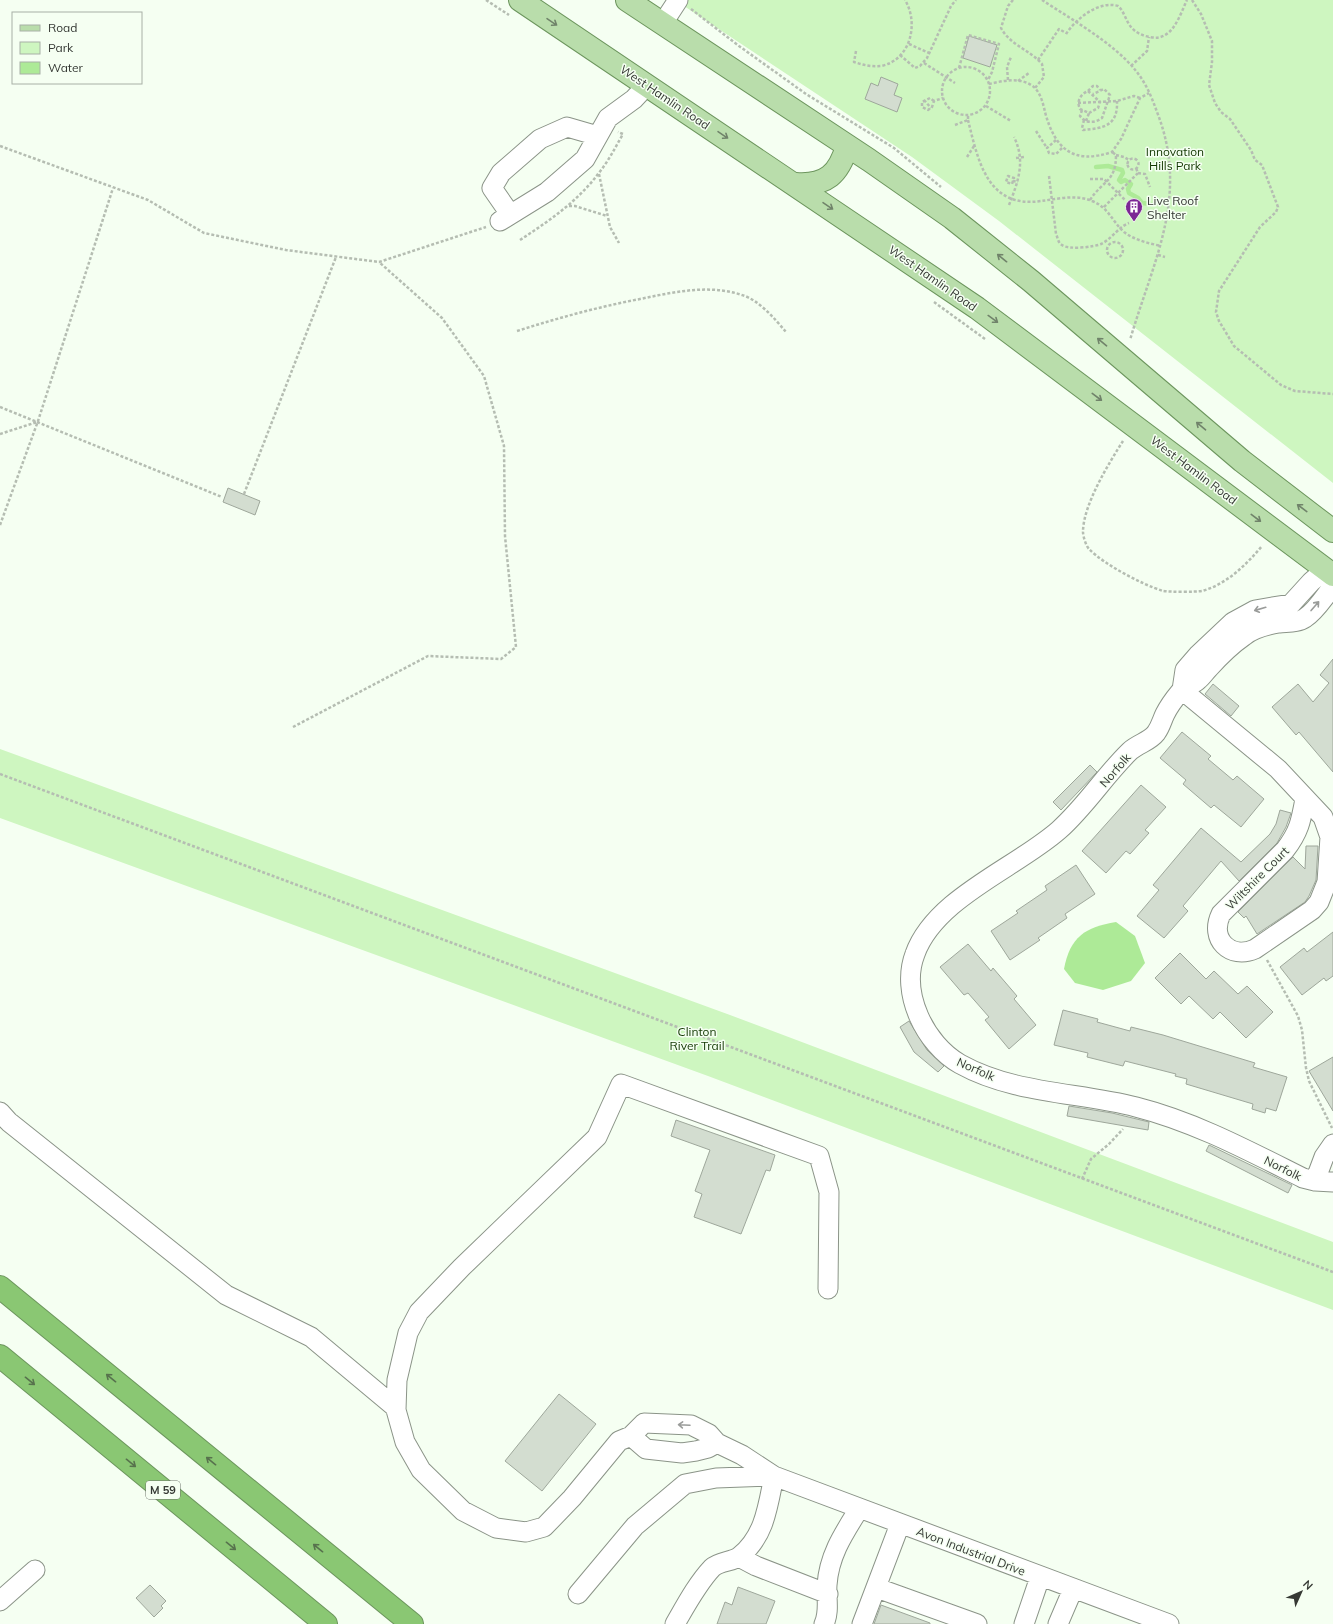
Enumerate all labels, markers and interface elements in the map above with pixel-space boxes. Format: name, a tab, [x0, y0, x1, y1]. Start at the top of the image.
legend	[12, 12, 142, 84]
one-way arrow	[547, 18, 558, 26]
text: Road	[48, 20, 77, 35]
text: Park	[48, 40, 74, 55]
text: Water	[48, 60, 84, 75]
street label: West Hamlin Road	[617, 62, 713, 132]
one-way arrow	[717, 131, 728, 139]
park label: Innovation Hills Park	[1146, 144, 1204, 173]
place label: Live Roof Shelter	[1147, 193, 1199, 222]
building icon: Live Roof Shelter	[1124, 197, 1144, 222]
one-way arrow	[822, 202, 833, 210]
street label: West Hamlin Road	[886, 242, 980, 314]
one-way arrow	[997, 254, 1008, 263]
one-way arrow	[987, 315, 998, 323]
one-way arrow	[1096, 337, 1107, 346]
one-way arrow	[1091, 393, 1102, 401]
one-way arrow	[1196, 421, 1206, 431]
street label: West Hamlin Road	[1148, 433, 1240, 507]
one-way arrow	[1296, 504, 1307, 512]
one-way arrow	[1251, 513, 1262, 522]
one-way arrow	[1311, 601, 1320, 612]
one-way arrow	[1254, 606, 1267, 613]
street label: Norfolk	[1096, 749, 1134, 790]
street label: Wiltshire Court	[1222, 843, 1292, 913]
park label: Clinton River Trail	[670, 1024, 725, 1053]
street label: Norfolk	[955, 1054, 998, 1084]
street label: Norfolk	[1262, 1152, 1305, 1184]
one-way arrow	[105, 1374, 116, 1383]
one-way arrow	[25, 1376, 36, 1385]
one-way arrow	[678, 1421, 691, 1428]
one-way arrow	[206, 1456, 217, 1465]
one-way arrow	[125, 1459, 136, 1468]
road number: M 59	[146, 1481, 180, 1499]
street label: Avon Industrial Drive	[914, 1523, 1028, 1579]
one-way arrow	[226, 1541, 236, 1550]
one-way arrow	[313, 1543, 324, 1552]
north arrow	[1281, 1572, 1321, 1612]
text: N	[1300, 1577, 1316, 1593]

